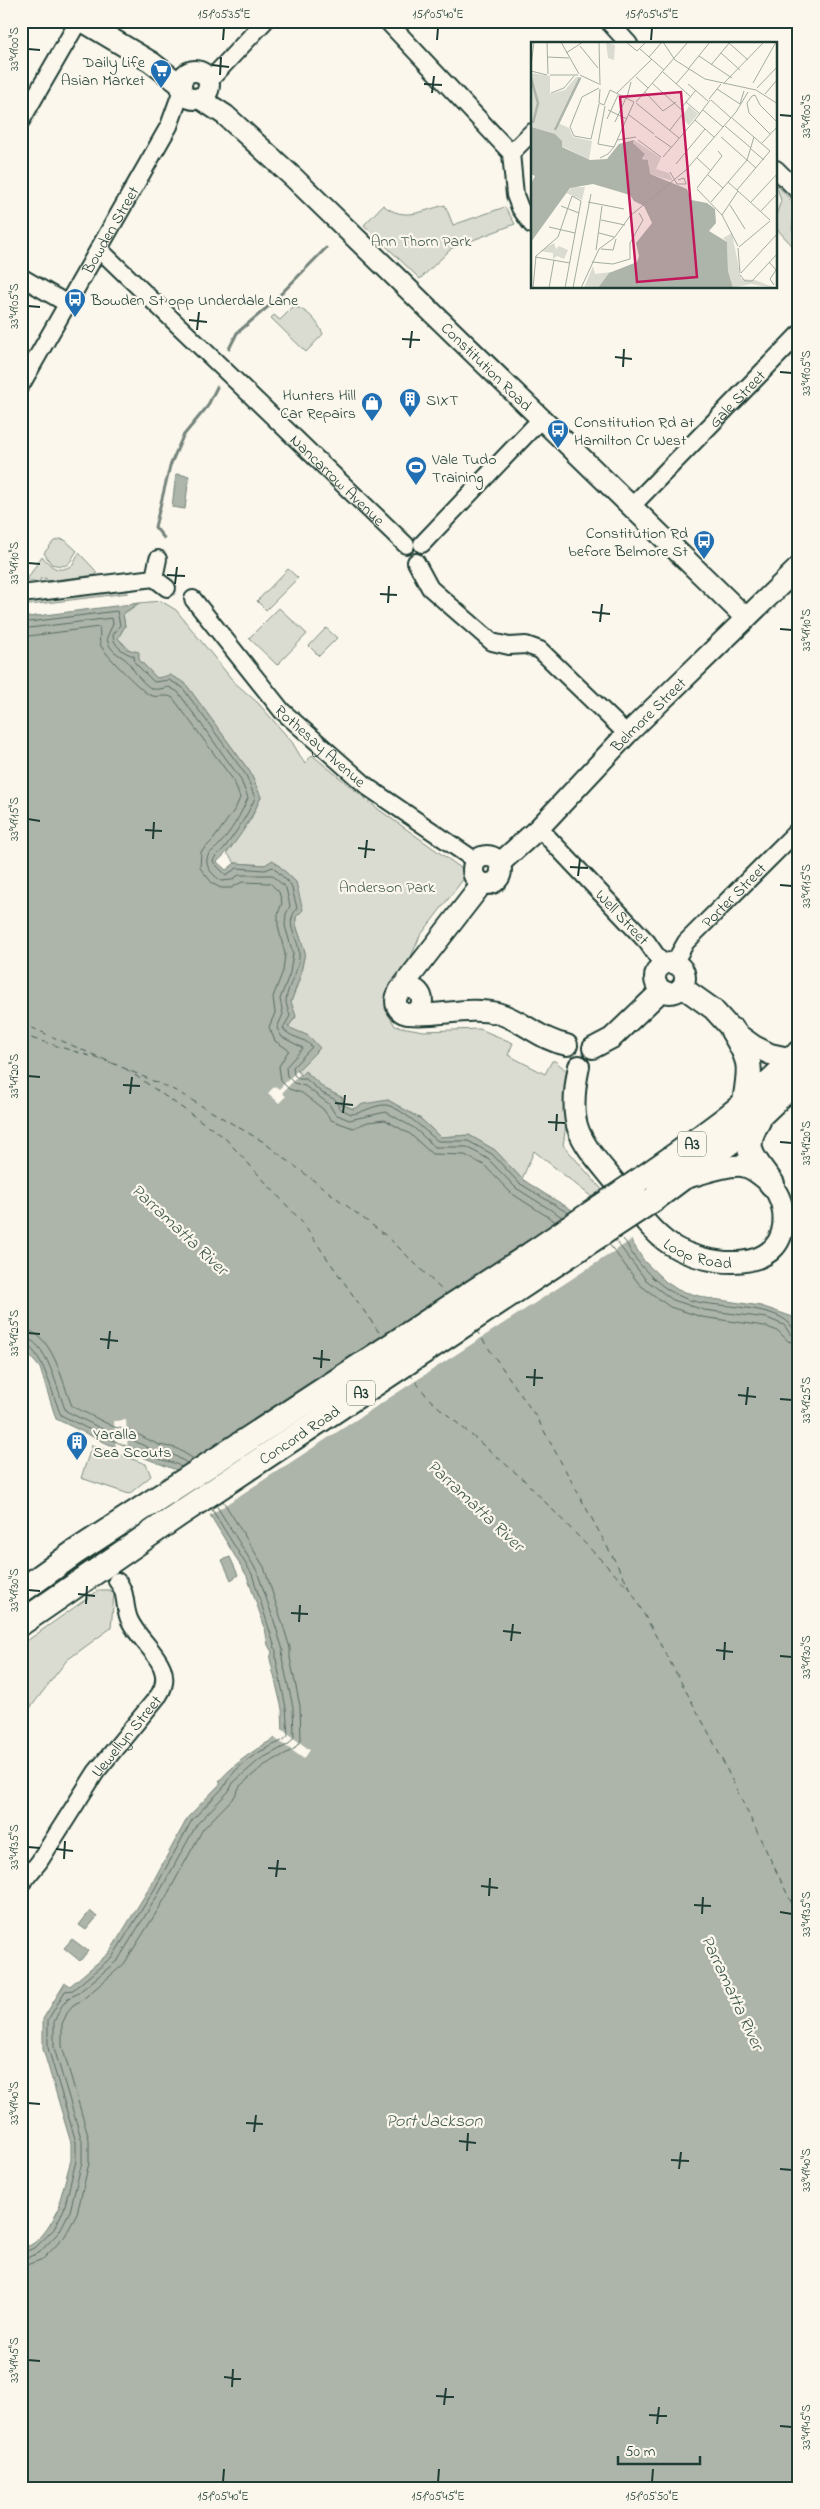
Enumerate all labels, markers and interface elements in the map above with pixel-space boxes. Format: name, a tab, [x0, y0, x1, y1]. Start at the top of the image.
text: 151°05'35"E	[198, 6, 250, 24]
text: 151°05'40"E	[412, 6, 464, 24]
text: 151°05'45"E	[626, 6, 678, 24]
text: 33°49'00"S	[6, 27, 24, 71]
inset map	[531, 42, 778, 289]
place label: Daily Life Asian Market	[61, 51, 146, 93]
supermarket icon: Daily Life Asian Market	[149, 58, 173, 89]
text: 33°49'00"S	[798, 94, 816, 138]
street label: Bowden Street	[76, 182, 147, 280]
park label: Ann Thorn Park	[371, 230, 472, 254]
text: 33°49'05"S	[6, 283, 24, 329]
bus stop icon: Bowden St opp Underdale Lane	[63, 287, 87, 318]
place label: Bowden St opp Underdale Lane	[90, 289, 299, 313]
street label: Constitution Road	[435, 317, 537, 418]
text: 33°49'05"S	[798, 350, 816, 396]
street label: Gale Street	[704, 365, 772, 434]
place label: Hunters Hill Car Repairs	[280, 384, 356, 426]
building icon: SIXT	[398, 387, 422, 418]
place label: SIXT	[426, 389, 458, 413]
shop icon: Hunters Hill Car Repairs	[360, 391, 384, 422]
place label: Constitution Rd at Hamilton Cr West	[574, 411, 695, 453]
bus stop icon: Constitution Rd at Hamilton Cr West	[546, 418, 570, 449]
street label: Nancarrow Avenue	[284, 429, 390, 533]
place label: Vale Tudo Training	[431, 448, 497, 490]
sports icon: Vale Tudo Training	[404, 455, 428, 486]
place label: Constitution Rd before Belmore St	[568, 522, 689, 564]
bus stop icon: Constitution Rd before Belmore St	[692, 529, 716, 560]
text: 33°49'10"S	[6, 541, 24, 584]
text: 33°49'10"S	[798, 608, 816, 651]
street label: Belmore Street	[605, 672, 693, 759]
street label: Rothesay Avenue	[268, 700, 371, 795]
text: 33°49'15"S	[6, 797, 24, 841]
street label: Porter Street	[697, 858, 773, 934]
text: 33°49'15"S	[798, 864, 816, 908]
park label: Anderson Park	[339, 876, 436, 900]
street label: Well Street	[589, 885, 654, 952]
text: 33°49'20"S	[6, 1053, 24, 1098]
text: 33°49'20"S	[798, 1120, 816, 1165]
road number: A3	[678, 1132, 706, 1156]
water label: Parramatta River	[124, 1179, 235, 1284]
street label: Loop Road	[658, 1233, 732, 1276]
text: 33°49'25"S	[6, 1310, 24, 1356]
text: 33°49'25"S	[798, 1377, 816, 1423]
road number: A3	[347, 1380, 375, 1406]
street label: Concord Road	[255, 1400, 346, 1472]
place label: Yaralla Sea Scouts	[93, 1423, 171, 1465]
building icon: Yaralla Sea Scouts	[65, 1430, 89, 1461]
water label: Parramatta River	[420, 1455, 531, 1560]
text: 33°49'30"S	[6, 1568, 24, 1612]
text: 33°49'30"S	[798, 1635, 816, 1679]
street label: Llewellyn Street	[86, 1690, 169, 1782]
text: 33°49'35"S	[6, 1824, 24, 1870]
text: 33°49'35"S	[798, 1891, 816, 1937]
water label: Parramatta River	[693, 1931, 770, 2057]
text: 33°49'40"S	[6, 2081, 24, 2125]
water label: Port Jackson	[386, 2109, 483, 2135]
text: 33°49'40"S	[798, 2148, 816, 2192]
text: 33°49'45"S	[6, 2337, 24, 2383]
text: 33°49'45"S	[798, 2404, 816, 2450]
scale bar	[618, 2434, 700, 2466]
text: 50 m	[625, 2441, 656, 2463]
text: 151°05'40"E	[197, 2488, 249, 2506]
text: 151°05'45"E	[412, 2488, 464, 2506]
text: 151°05'50"E	[625, 2488, 679, 2506]

